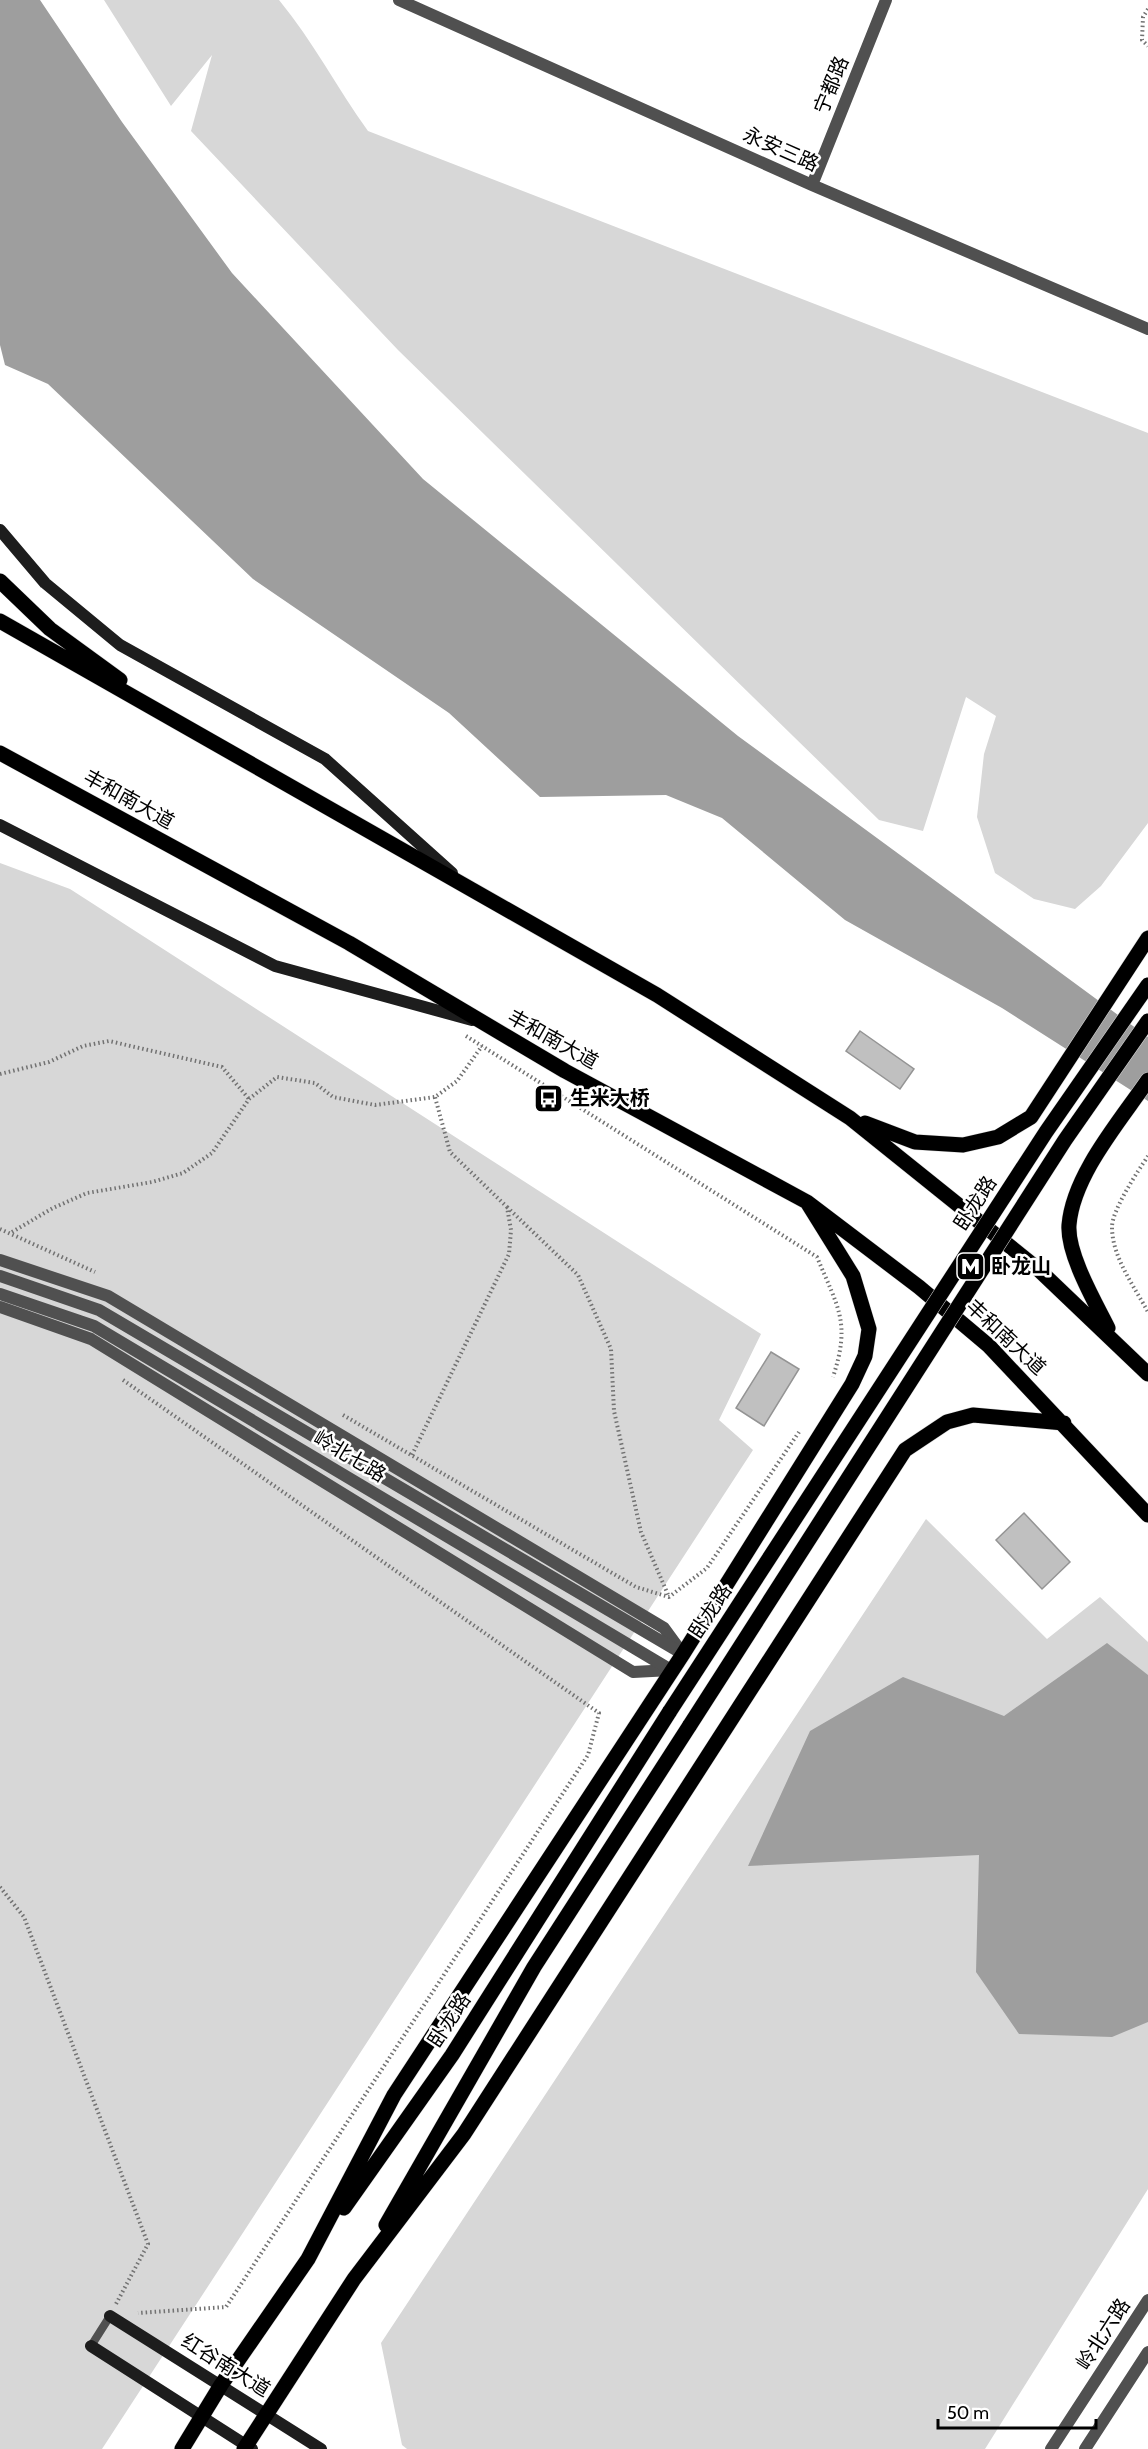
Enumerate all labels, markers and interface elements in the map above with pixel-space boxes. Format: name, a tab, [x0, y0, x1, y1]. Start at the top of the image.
street label: 宁都路	[809, 53, 853, 117]
street label: 永安三路	[740, 122, 822, 176]
street label: 丰和南大道	[79, 764, 179, 834]
street label: 丰和南大道	[503, 1004, 603, 1074]
bus stop icon: 生米大桥	[533, 1082, 565, 1114]
place label: 生米大桥	[570, 1086, 650, 1110]
street label: 卧龙路	[949, 1171, 1001, 1235]
metro station icon: 卧龙山	[954, 1250, 986, 1282]
place label: 卧龙山	[991, 1254, 1051, 1278]
street label: 丰和南大道	[961, 1294, 1051, 1380]
street label: 岭北七路	[310, 1425, 390, 1487]
street label: 卧龙路	[684, 1579, 736, 1643]
street label: 卧龙路	[423, 1988, 475, 2052]
street label: 岭北六路	[1071, 2294, 1135, 2374]
street label: 红谷南大道	[177, 2328, 275, 2402]
scale bar	[938, 2392, 1096, 2430]
text: 50 m	[947, 2402, 989, 2424]

